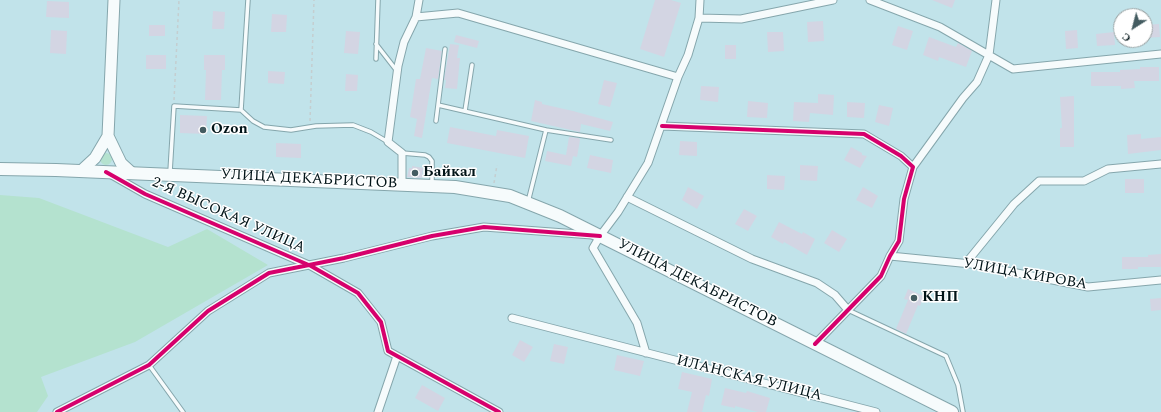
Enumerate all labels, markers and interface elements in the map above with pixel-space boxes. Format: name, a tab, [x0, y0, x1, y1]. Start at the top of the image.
north arrow	[1113, 8, 1153, 48]
text: С	[1118, 28, 1134, 46]
place label: Ozon	[211, 121, 248, 139]
marker: Ozon	[198, 125, 208, 135]
place label: Байкал	[423, 164, 476, 182]
street label: УЛИЦА ДЕКАБРИСТОВ	[220, 166, 398, 194]
marker: Байкал	[410, 168, 420, 178]
street label: 2-Я ВЫСОКАЯ УЛИЦА	[148, 174, 308, 258]
street label: УЛИЦА ДЕКАБРИСТОВ	[614, 236, 780, 332]
street label: УЛИЦА КИРОВА	[962, 255, 1088, 295]
place label: КНП	[922, 289, 958, 307]
marker: КНП	[909, 293, 919, 303]
street label: ИЛАНСКАЯ УЛИЦА	[674, 352, 824, 406]

